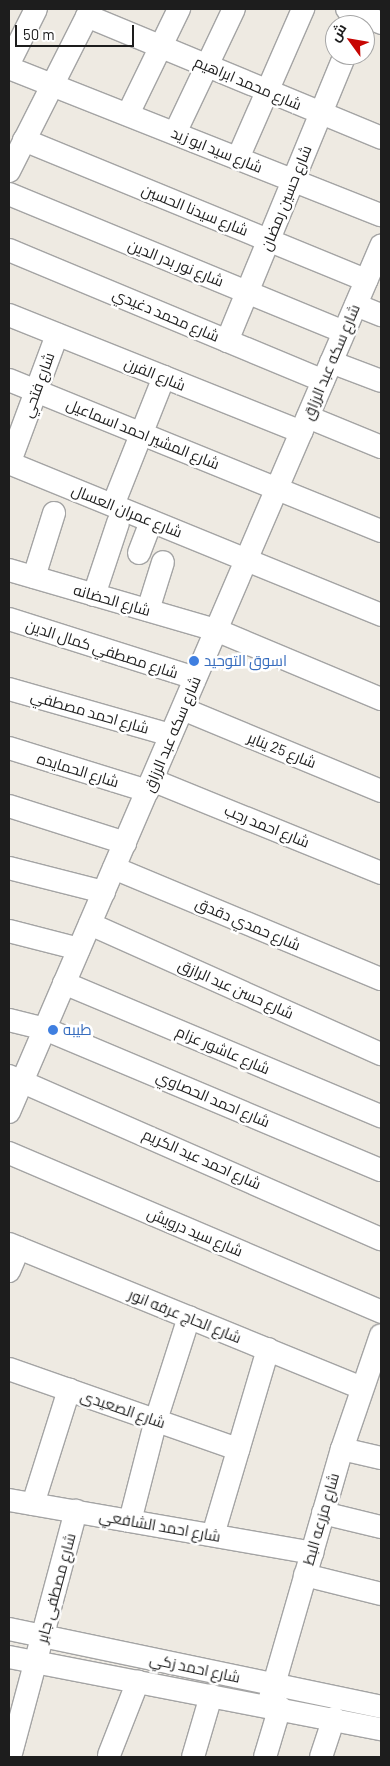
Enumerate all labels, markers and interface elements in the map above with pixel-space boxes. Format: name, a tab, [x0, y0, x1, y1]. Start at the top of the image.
scale bar	[18, 15, 136, 47]
north arrow	[325, 15, 375, 65]
text: ش	[326, 20, 350, 44]
text: 50 m	[23, 25, 55, 43]
street label: شارع محمد ابراهيم	[192, 52, 304, 114]
street label: شارع سيد ابو زيد	[169, 124, 265, 176]
street label: شارع حسين رمضان	[257, 143, 315, 253]
street label: شارع سيدنا الحسين	[139, 180, 251, 240]
street label: شارع نور بدر الدين	[126, 236, 226, 290]
street label: شارع محمد دغيدي	[110, 284, 222, 346]
street label: شارع سكه عبد الرزاق	[299, 301, 363, 423]
street label: شارع فتحي	[18, 350, 58, 420]
street label: شارع الفرن	[122, 354, 188, 394]
street label: شارع المشير احمد اسماعيل	[64, 395, 222, 473]
street label: شارع عمران العسال	[69, 481, 185, 541]
street label: شارع الحضانه	[71, 580, 153, 620]
street label: شارع مصطفي كمال الدين	[24, 616, 180, 682]
place label: اسوق التوحيد	[204, 652, 287, 670]
marker: اسوق التوحيد	[188, 655, 200, 667]
street label: شارع سكه عبد الرزاق	[140, 673, 204, 795]
street label: شارع احمد مصطفي	[29, 687, 151, 737]
street label: شارع 25 يناير	[245, 728, 319, 772]
street label: شارع الحمايده	[35, 749, 121, 791]
street label: شارع احمد رجب	[222, 801, 312, 851]
street label: شارع حمدي دقدق	[193, 894, 303, 954]
street label: شارع حسن عبد الرازق	[176, 955, 296, 1023]
place label: طيبه	[63, 1021, 92, 1039]
street label: شارع عاشور عزام	[173, 1022, 273, 1078]
marker: طيبه	[47, 1024, 59, 1036]
street label: شارع احمد الحصاوي	[154, 1067, 272, 1131]
street label: شارع احمد عبد الكريم	[140, 1125, 264, 1193]
street label: شارع سيد درويش	[145, 1204, 245, 1260]
street label: شارع الحاج عرفه انور	[126, 1285, 244, 1347]
street label: شارع الصعيدى	[78, 1386, 168, 1432]
street label: شارع مزرعه البط	[299, 1471, 343, 1567]
street label: شارع احمد الشافعي	[98, 1506, 222, 1546]
street label: شارع مصطفى جابر	[33, 1531, 79, 1645]
street label: شارع احمد زكي	[148, 1650, 242, 1686]

